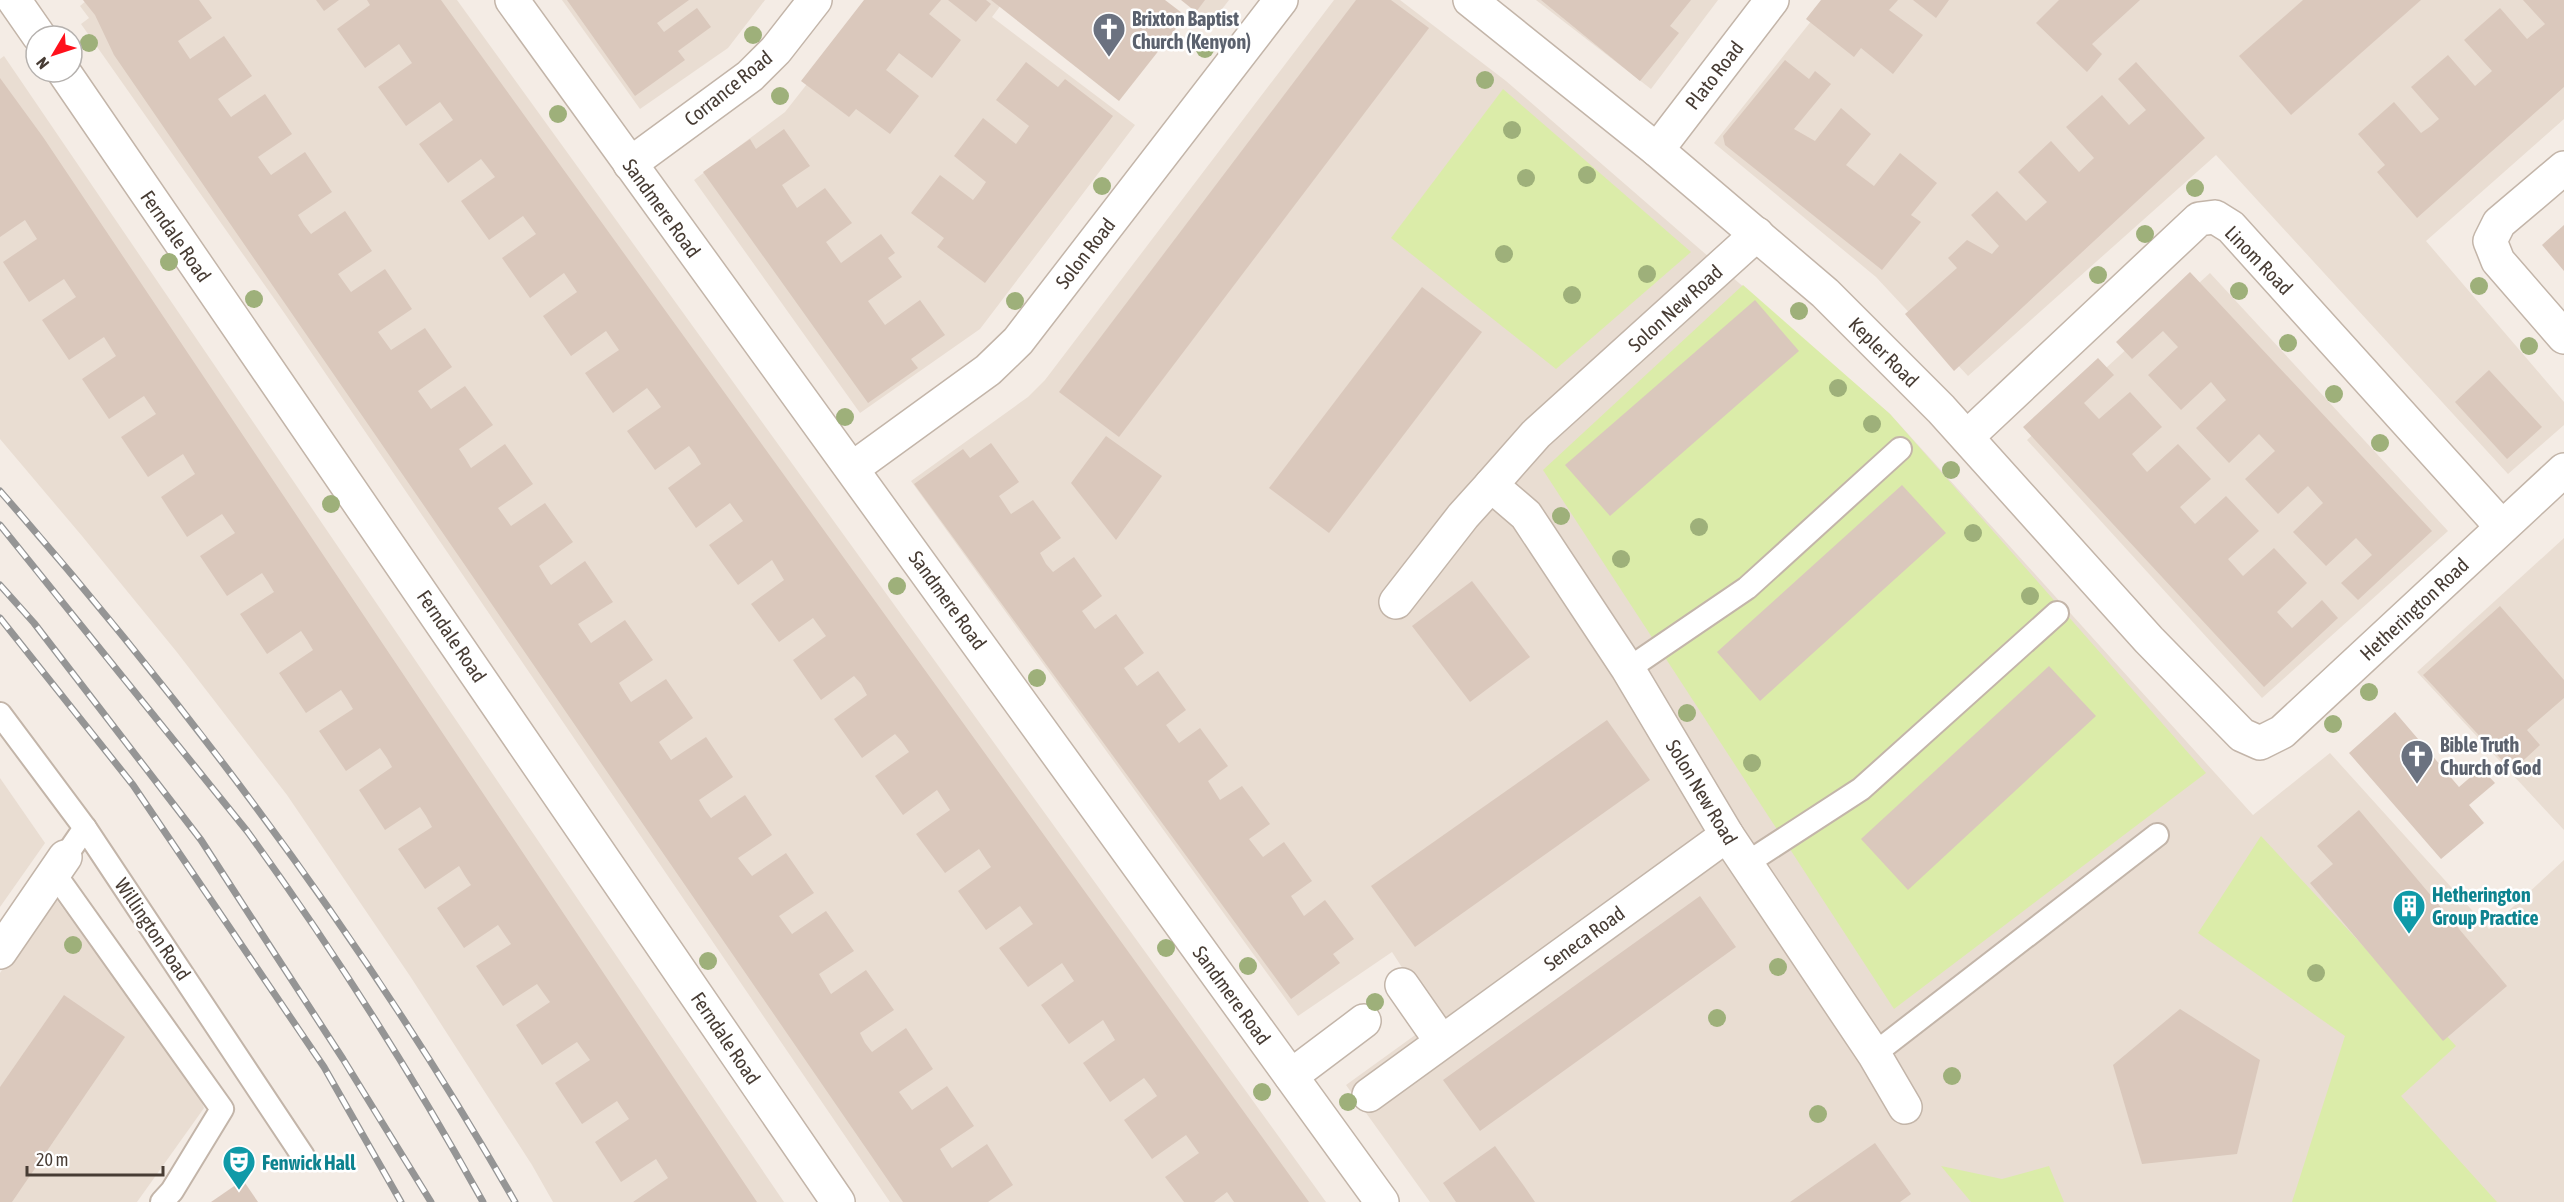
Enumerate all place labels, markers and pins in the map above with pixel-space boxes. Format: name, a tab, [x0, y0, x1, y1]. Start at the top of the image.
place label: Brixton Baptist Church (Kenyon)	[1132, 7, 1251, 53]
church icon: Brixton Baptist Church (Kenyon)	[1091, 11, 1127, 58]
place label: Bible Truth Church of God	[2440, 733, 2541, 779]
church icon: Bible Truth Church of God	[2399, 738, 2435, 785]
place label: Hetherington Group Practice	[2432, 883, 2539, 929]
building icon: Hetherington Group Practice	[2391, 888, 2427, 935]
theatre icon: Fenwick Hall	[221, 1144, 257, 1191]
place label: Fenwick Hall	[262, 1151, 356, 1174]

